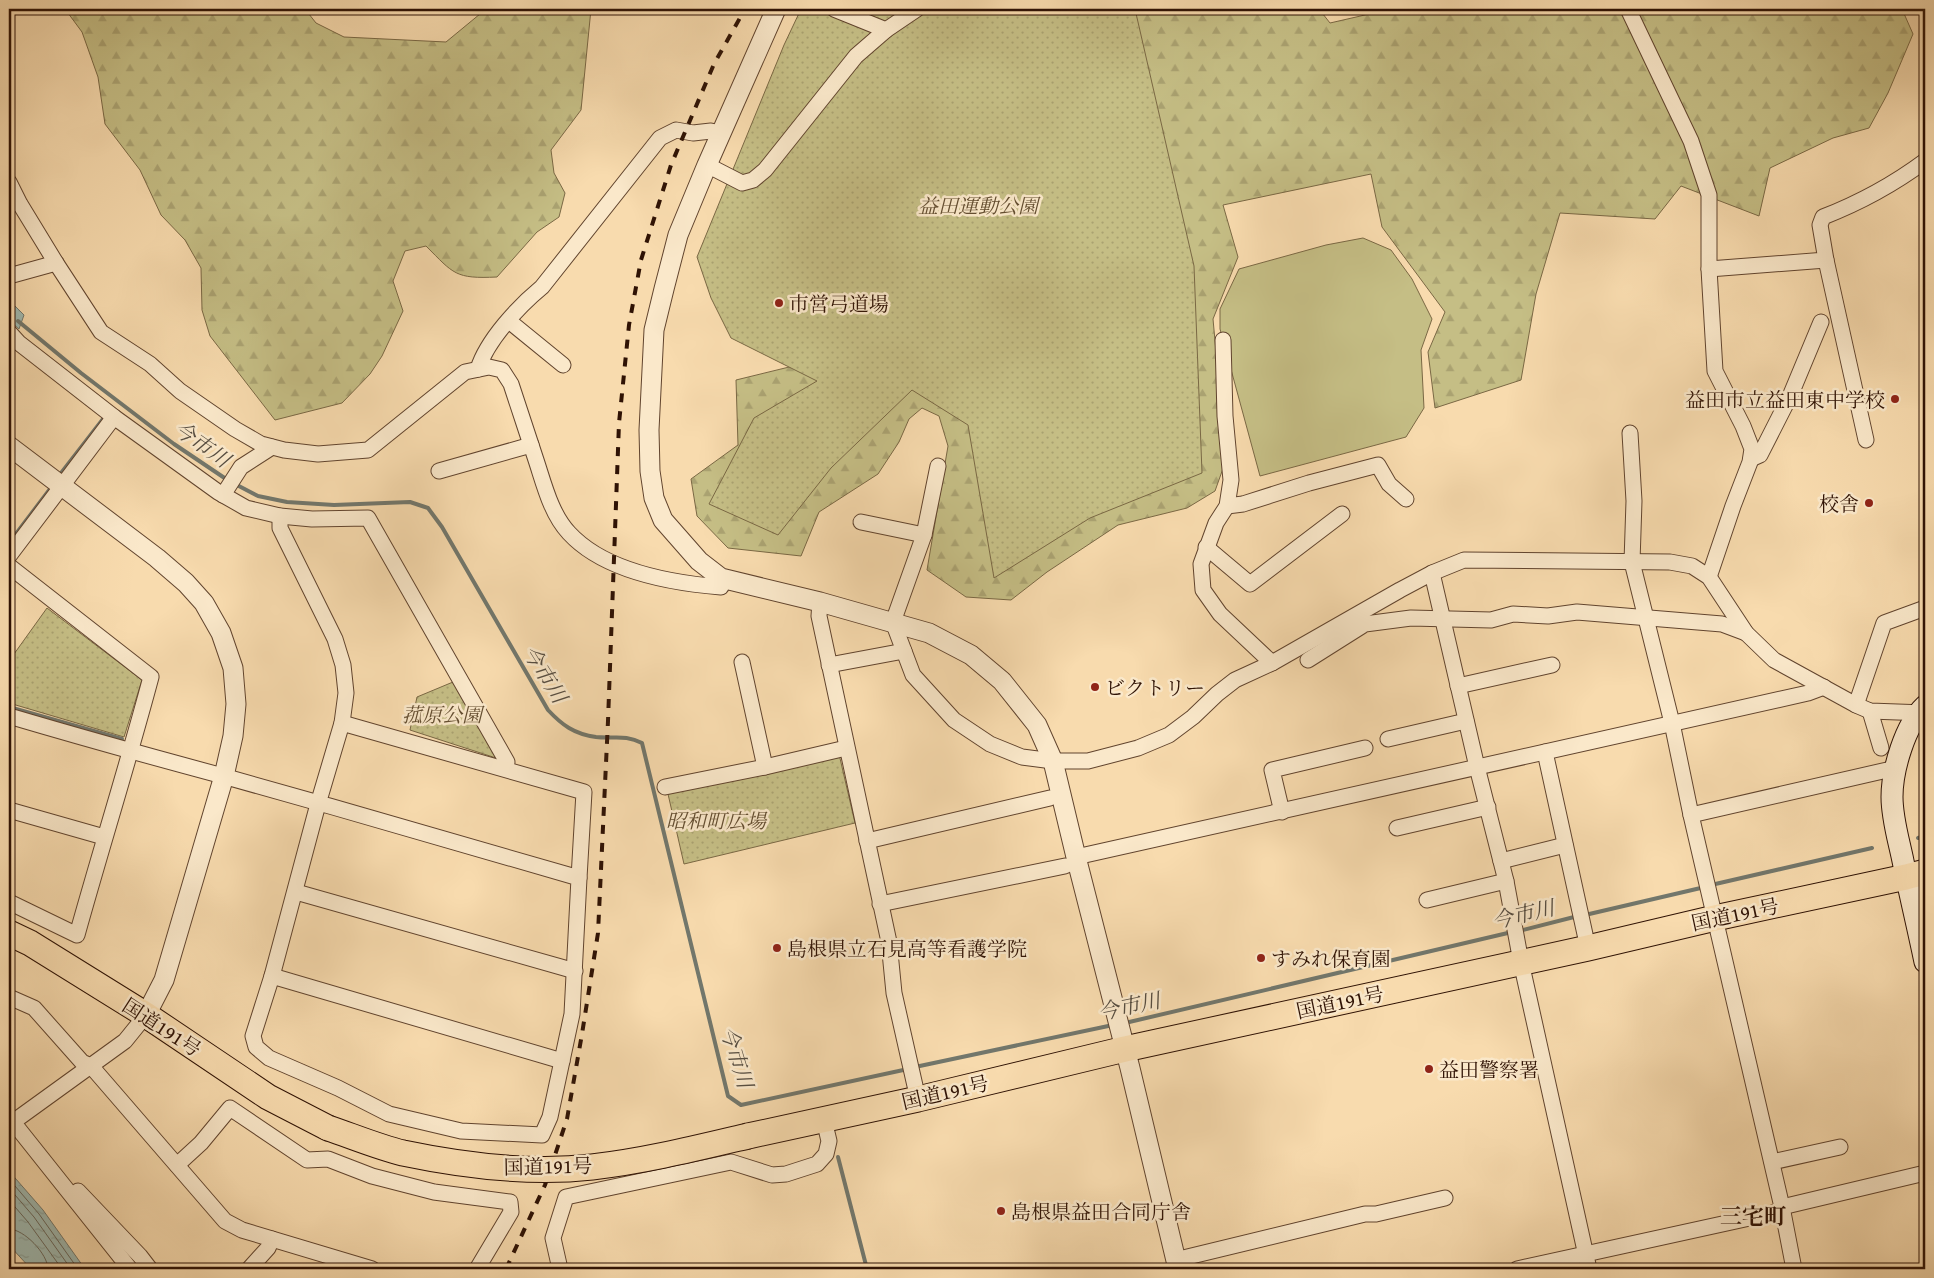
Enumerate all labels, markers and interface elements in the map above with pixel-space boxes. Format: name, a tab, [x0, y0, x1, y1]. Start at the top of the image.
park label: 益田運動公園	[918, 191, 1041, 220]
place label: 市営弓道場	[789, 289, 889, 318]
marker: 市営弓道場	[773, 297, 785, 309]
place label: 益田市立益田東中学校	[1685, 385, 1885, 414]
marker: 益田市立益田東中学校	[1889, 393, 1901, 405]
water label: 今市川	[167, 413, 238, 476]
place label: 校舎	[1819, 489, 1859, 518]
marker: 校舎	[1863, 497, 1875, 509]
water label: 今市川	[515, 639, 576, 711]
place label: ビクトリー	[1105, 673, 1205, 702]
marker: ビクトリー	[1089, 681, 1101, 693]
park label: 菰原公園	[402, 700, 485, 729]
park label: 昭和町広場	[666, 806, 768, 835]
water label: 今市川	[1489, 891, 1559, 936]
street label: 国道191号	[1689, 891, 1781, 937]
place label: 島根県立石見高等看護学院	[787, 934, 1027, 963]
marker: 島根県立石見高等看護学院	[771, 942, 783, 954]
place label: すみれ保育園	[1271, 944, 1391, 973]
marker: すみれ保育園	[1255, 952, 1267, 964]
street label: 国道191号	[1294, 979, 1386, 1025]
water label: 今市川	[1095, 984, 1165, 1028]
street label: 国道191号	[117, 991, 207, 1063]
water label: 今市川	[713, 1022, 762, 1094]
place label: 益田警察署	[1439, 1055, 1539, 1084]
marker: 益田警察署	[1423, 1063, 1435, 1075]
street label: 国道191号	[898, 1068, 992, 1116]
street label: 国道191号	[503, 1151, 593, 1181]
place label: 島根県益田合同庁舎	[1011, 1197, 1191, 1226]
district label: 三宅町	[1720, 1200, 1786, 1232]
marker: 島根県益田合同庁舎	[995, 1205, 1007, 1217]

